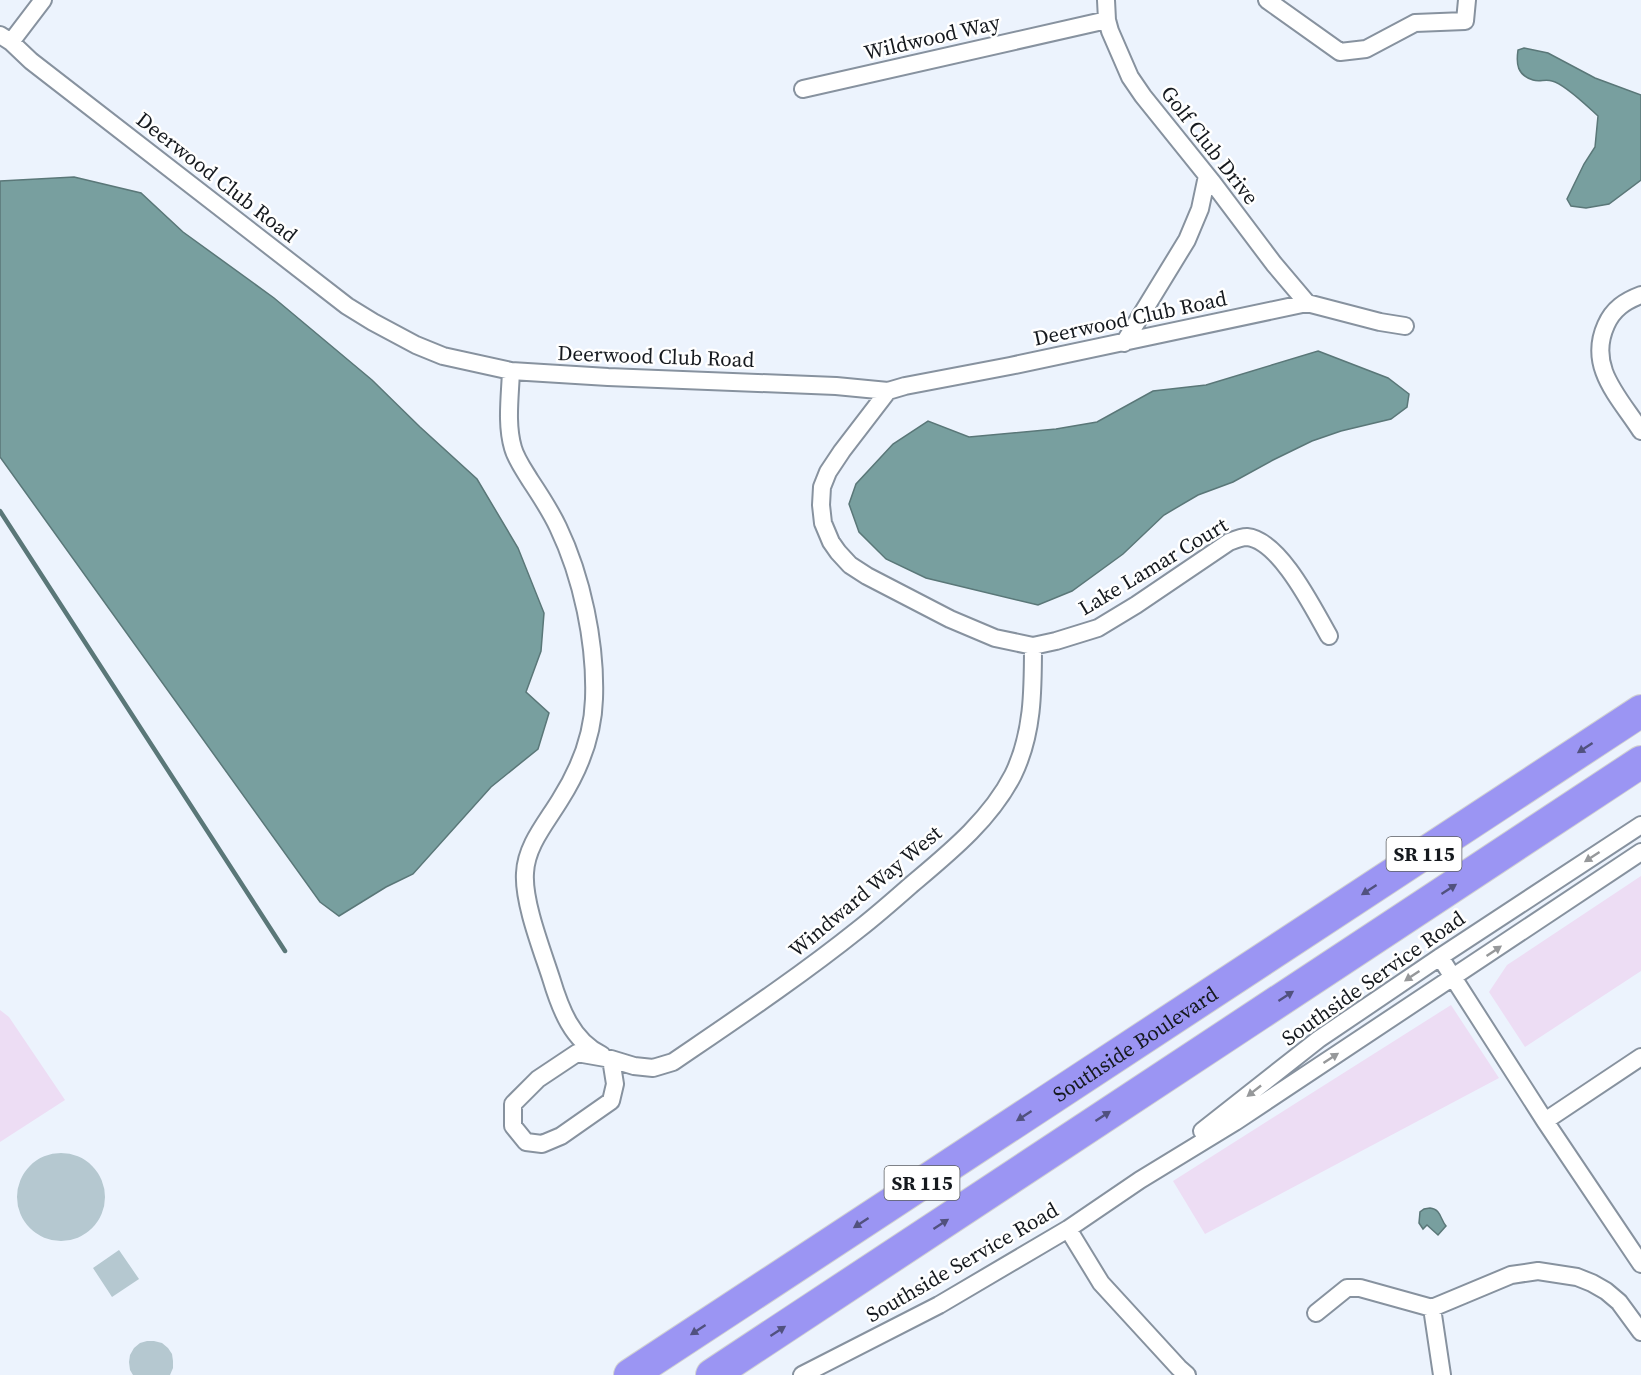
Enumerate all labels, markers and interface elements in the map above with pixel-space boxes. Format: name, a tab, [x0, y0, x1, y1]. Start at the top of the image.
street label: Wildwood Way	[861, 7, 1003, 67]
street label: Golf Club Drive	[1154, 80, 1266, 210]
street label: Deerwood Club Road	[130, 105, 304, 249]
street label: Deerwood Club Road	[1031, 283, 1229, 353]
street label: Deerwood Club Road	[557, 338, 755, 374]
street label: Lake Lamar Court	[1073, 510, 1233, 622]
one-way arrow	[1577, 742, 1593, 753]
street label: Windward Way West	[782, 818, 948, 964]
road number: SR 115	[1386, 837, 1462, 871]
one-way arrow	[1584, 852, 1600, 863]
one-way arrow	[1441, 883, 1457, 894]
one-way arrow	[1361, 884, 1378, 895]
street label: Southside Service Road	[1276, 904, 1470, 1052]
one-way arrow	[1485, 945, 1501, 957]
one-way arrow	[1404, 970, 1420, 982]
street label: Southside Boulevard	[1047, 979, 1223, 1108]
one-way arrow	[1278, 991, 1294, 1002]
one-way arrow	[1323, 1053, 1339, 1064]
one-way arrow	[1246, 1084, 1262, 1097]
one-way arrow	[1017, 1110, 1033, 1122]
one-way arrow	[1095, 1111, 1112, 1122]
road number: SR 115	[884, 1166, 960, 1200]
street label: Southside Service Road	[861, 1195, 1064, 1329]
one-way arrow	[853, 1217, 869, 1228]
one-way arrow	[932, 1218, 948, 1230]
one-way arrow	[690, 1324, 706, 1335]
one-way arrow	[770, 1326, 786, 1337]

